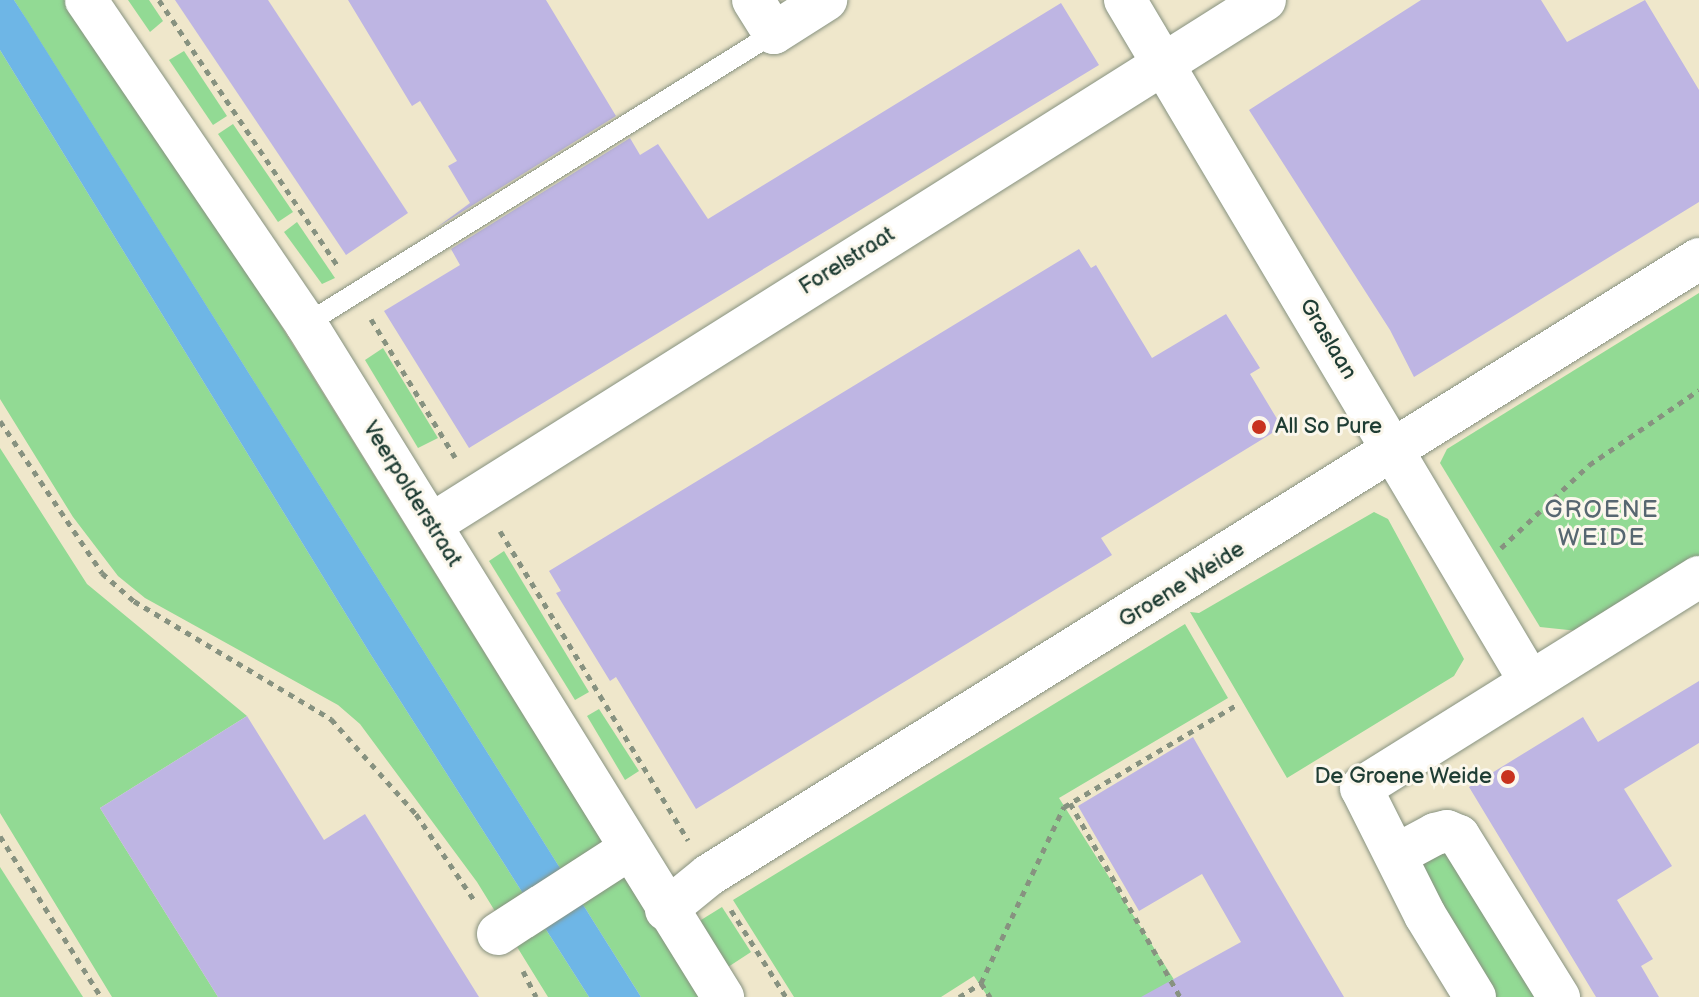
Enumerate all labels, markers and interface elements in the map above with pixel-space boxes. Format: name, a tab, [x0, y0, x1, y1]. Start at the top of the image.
street label: Forelstraat	[795, 221, 899, 301]
street label: Graslaan	[1294, 294, 1362, 384]
place label: All So Pure	[1275, 414, 1383, 440]
street label: Veerpolderstraat	[357, 416, 467, 572]
marker: All So Pure	[1250, 418, 1268, 436]
district label: GROENE WEIDE	[1544, 496, 1660, 552]
street label: Groene Weide	[1114, 536, 1250, 634]
place label: De Groene Weide	[1314, 764, 1492, 790]
marker: De Groene Weide	[1499, 768, 1517, 786]

